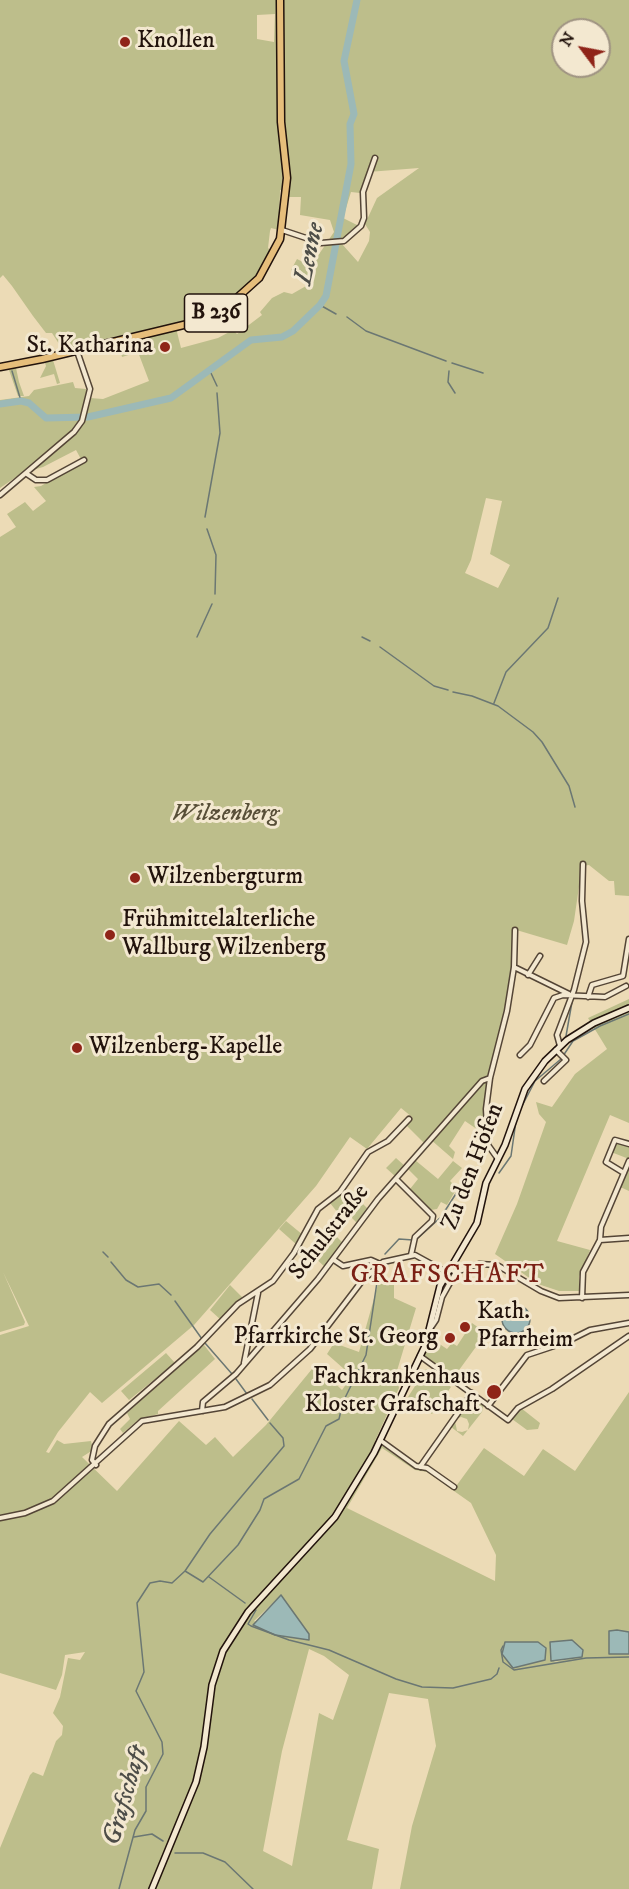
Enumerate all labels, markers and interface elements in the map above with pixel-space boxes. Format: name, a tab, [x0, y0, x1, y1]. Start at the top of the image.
north arrow	[551, 18, 611, 78]
place label: Knollen	[137, 28, 215, 56]
text: N	[555, 29, 579, 50]
marker: Knollen	[118, 35, 132, 49]
water label: Lenne	[289, 220, 333, 288]
road number: B 236	[184, 294, 248, 332]
place label: St. Katharina	[27, 333, 153, 361]
marker: St. Katharina	[158, 340, 172, 354]
park label: Wilzenberg	[171, 801, 279, 829]
place label: Wilzenbergturm	[147, 864, 303, 892]
marker: Wilzenbergturm	[128, 871, 142, 885]
place label: Frühmittelalterliche Wallburg Wilzenberg	[122, 907, 326, 963]
marker: Frühmittelalterliche Wallburg Wilzenberg	[103, 928, 117, 942]
place label: Wilzenberg-Kapelle	[89, 1034, 282, 1062]
marker: Wilzenberg-Kapelle	[70, 1041, 84, 1055]
street label: Zu den Höfen	[437, 1100, 511, 1234]
street label: Schulstraße	[284, 1179, 376, 1287]
district label: GRAFSCHAFT	[350, 1260, 546, 1292]
place label: Kath. Pfarrheim	[477, 1299, 573, 1355]
marker: Kath. Pfarrheim	[458, 1320, 472, 1334]
place label: Pfarrkirche St. Georg	[234, 1324, 438, 1352]
marker: Pfarrkirche St. Georg	[443, 1331, 457, 1345]
place label: Fachkrankenhaus Kloster Grafschaft	[305, 1364, 480, 1420]
marker: Fachkrankenhaus Kloster Grafschaft	[485, 1383, 503, 1401]
water label: Grafschaft	[98, 1743, 156, 1849]

